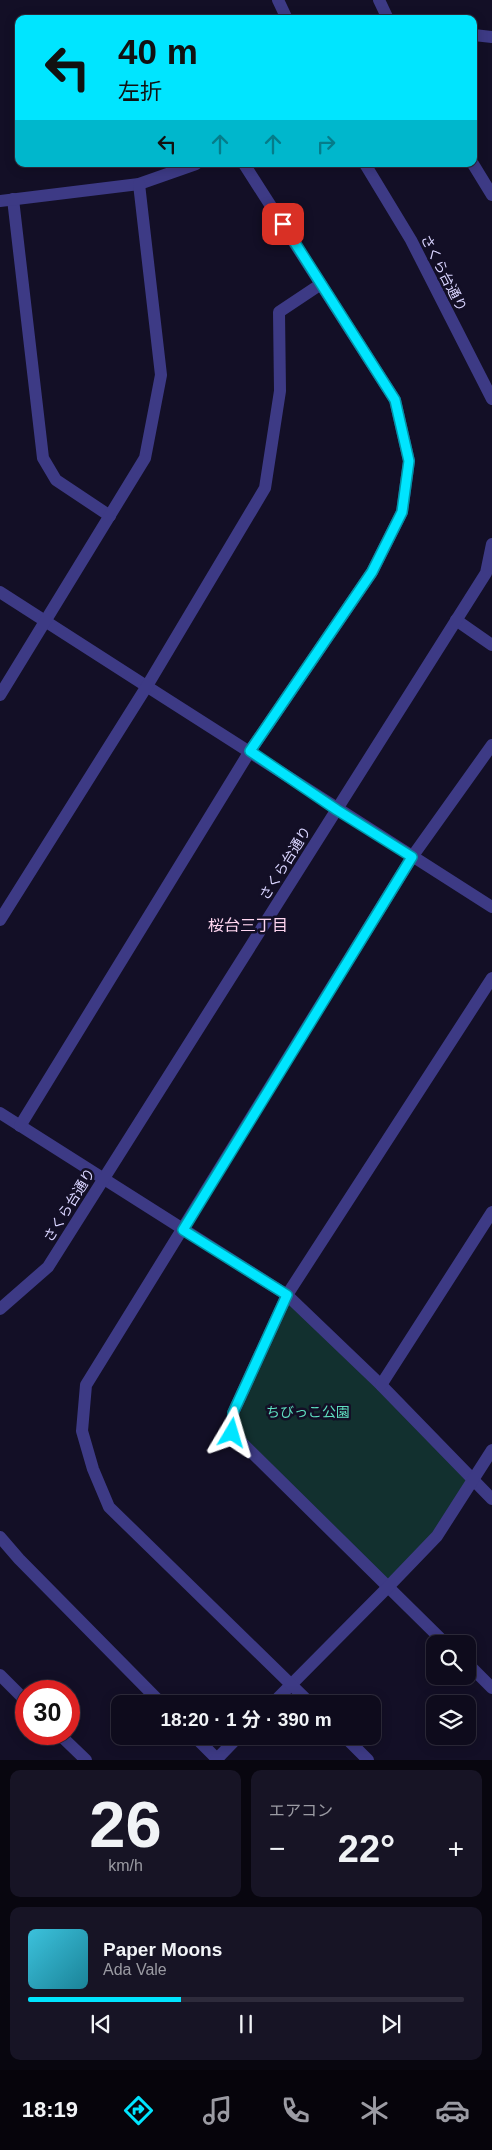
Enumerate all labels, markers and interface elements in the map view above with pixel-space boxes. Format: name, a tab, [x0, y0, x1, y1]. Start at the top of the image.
text: 40 m	[118, 32, 198, 71]
icon: left	[35, 35, 100, 100]
text: 左折	[118, 79, 162, 104]
icon: left	[153, 130, 181, 158]
icon: ahead	[206, 130, 234, 158]
icon: ahead	[259, 130, 287, 158]
icon: right	[312, 130, 340, 158]
pin	[262, 203, 304, 245]
icon: arrive	[269, 210, 297, 238]
street label: さくら台通り	[418, 232, 470, 314]
street label: さくら台通り	[256, 823, 314, 903]
district label: 桜台三丁目	[208, 917, 288, 934]
street label: さくら台通り	[40, 1165, 98, 1245]
park label: ちびっこ公園	[266, 1404, 350, 1420]
position arrow	[205, 1406, 257, 1458]
map controls	[426, 1635, 476, 1745]
button: search	[426, 1635, 476, 1685]
speed limit sign: 30	[15, 1680, 80, 1745]
button: layers	[426, 1695, 476, 1745]
text: 18:20 · 1 分 · 390 m	[160, 1709, 332, 1730]
text: 26	[89, 1788, 162, 1861]
text: エアコン	[269, 1802, 333, 1819]
text: 22°	[338, 1828, 395, 1870]
text: −	[269, 1833, 285, 1864]
text: +	[448, 1833, 464, 1864]
text: km/h	[108, 1857, 143, 1874]
text: Paper Moons	[103, 1939, 222, 1960]
text: Ada Vale	[103, 1961, 167, 1978]
icon: previous	[87, 2010, 115, 2038]
icon: pause	[232, 2010, 260, 2038]
icon: next	[377, 2010, 405, 2038]
icon: directions	[121, 2093, 156, 2128]
icon: music	[200, 2093, 235, 2128]
icon: phone	[278, 2093, 313, 2128]
icon: climate	[357, 2093, 392, 2128]
icon: car	[435, 2093, 470, 2128]
text: 18:19	[22, 2097, 78, 2122]

